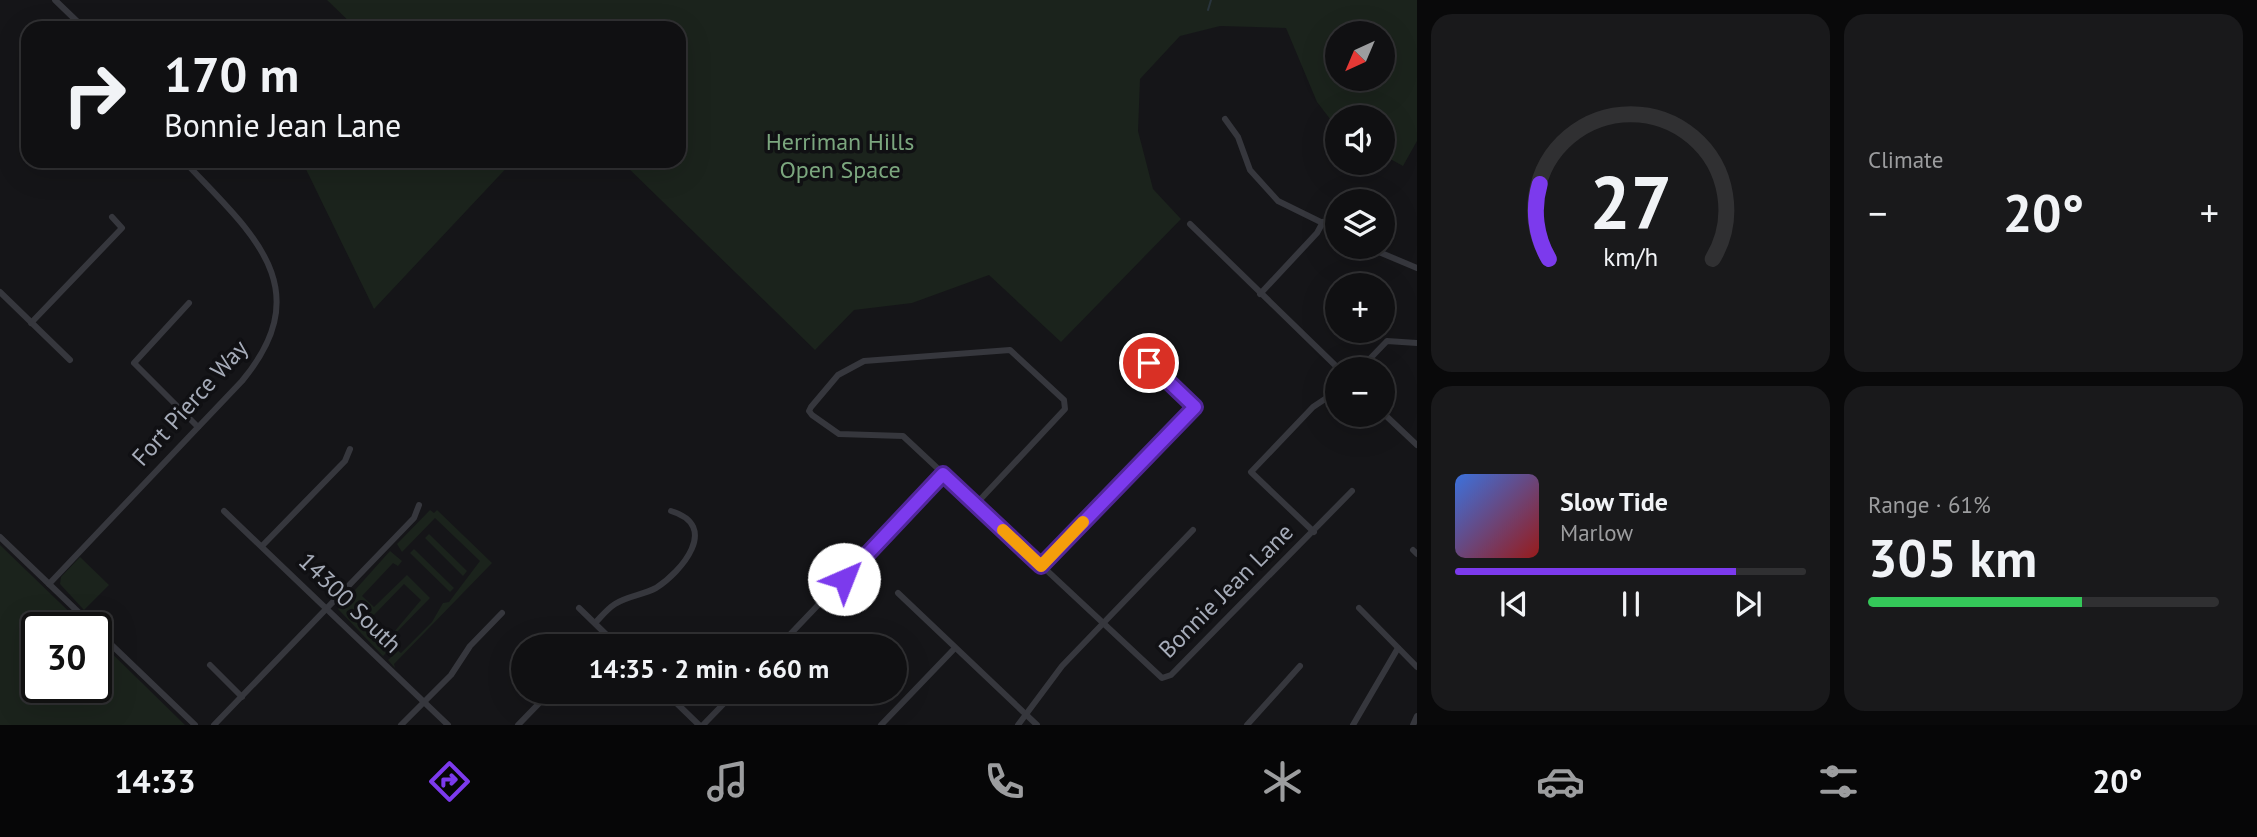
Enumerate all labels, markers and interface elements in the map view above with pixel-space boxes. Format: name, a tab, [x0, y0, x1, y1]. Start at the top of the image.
north arrow	[1325, 21, 1395, 91]
map controls	[1325, 21, 1395, 427]
text: 170 m	[164, 42, 299, 106]
icon: right	[49, 49, 140, 140]
text: Bonnie Jean Lane	[164, 104, 401, 146]
button: sound	[1325, 105, 1395, 175]
park label: Herriman Hills Open Space	[766, 126, 914, 185]
text: Climate	[1868, 145, 1943, 174]
text: 27	[1589, 155, 1672, 249]
text: 20°	[2003, 179, 2084, 246]
text: −	[1868, 188, 1887, 237]
text: +	[2200, 188, 2219, 237]
button: layers	[1325, 189, 1395, 259]
text: km/h	[1603, 241, 1658, 273]
button: +	[1325, 273, 1395, 343]
street label: Fort Pierce Way	[125, 333, 254, 472]
pin	[1119, 333, 1179, 393]
icon: arrive	[1130, 344, 1168, 382]
button: −	[1325, 357, 1395, 427]
text: Slow Tide	[1560, 485, 1668, 518]
text: Range · 61%	[1868, 490, 1991, 519]
street label: Bonnie Jean Lane	[1152, 517, 1300, 665]
text: Marlow	[1560, 518, 1633, 547]
text: 305 km	[1868, 524, 2037, 591]
position arrow	[807, 542, 881, 616]
street label: 14300 South	[292, 546, 408, 660]
icon: previous	[1495, 585, 1533, 623]
icon: pause	[1612, 585, 1650, 623]
icon: next	[1729, 585, 1767, 623]
speed limit sign: 30	[21, 612, 112, 703]
text: 14:35 · 2 min · 660 m	[589, 652, 829, 685]
icon: directions	[425, 757, 474, 806]
icon: music	[703, 757, 752, 806]
icon: phone	[980, 757, 1029, 806]
icon: climate	[1258, 757, 1307, 806]
icon: car	[1536, 757, 1585, 806]
icon: filters	[1814, 757, 1863, 806]
text: 14:33	[114, 760, 196, 802]
text: 20°	[2092, 760, 2143, 802]

